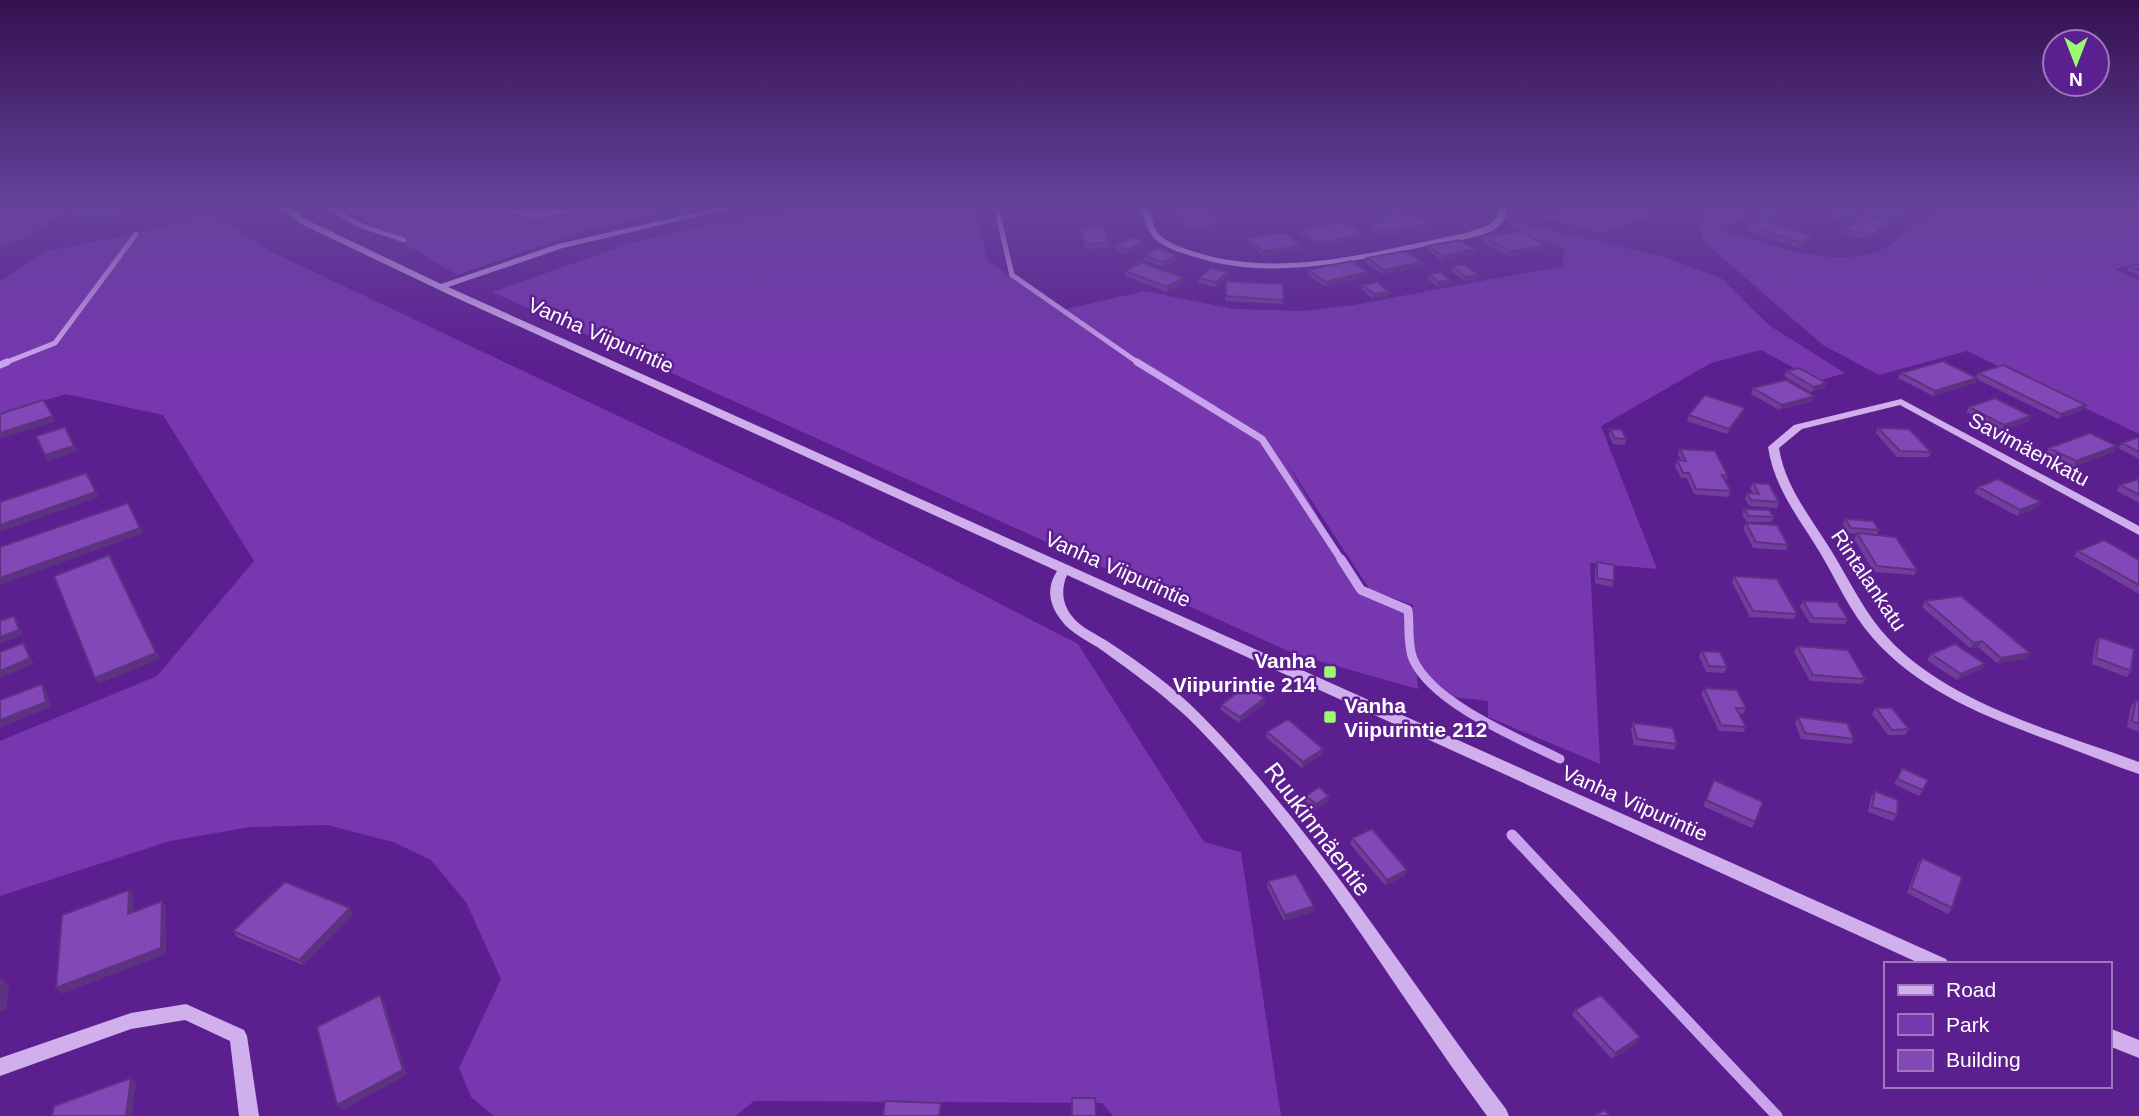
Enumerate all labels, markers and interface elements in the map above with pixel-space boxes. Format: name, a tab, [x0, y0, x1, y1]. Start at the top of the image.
north arrow	[2041, 28, 2111, 98]
text: N	[2069, 69, 2083, 90]
street label: Vanha Viipurintie	[525, 293, 677, 377]
street label: Savimäenkatu	[1965, 408, 2093, 490]
street label: Rintalankatu	[1827, 525, 1911, 635]
street label: Vanha Viipurintie	[1042, 527, 1194, 611]
place label: Vanha Viipurintie 214	[1173, 649, 1316, 696]
marker: Vanha Viipurintie 214	[1322, 664, 1338, 680]
place label: Vanha Viipurintie 212	[1344, 694, 1487, 741]
marker: Vanha Viipurintie 212	[1322, 709, 1338, 725]
street label: Ruukinmäentie	[1259, 757, 1377, 901]
street label: Vanha Viipurintie	[1559, 761, 1711, 845]
legend	[1884, 962, 2111, 1088]
text: Road	[1946, 978, 1996, 1001]
text: Park	[1946, 1013, 1990, 1036]
text: Building	[1946, 1048, 2021, 1071]

